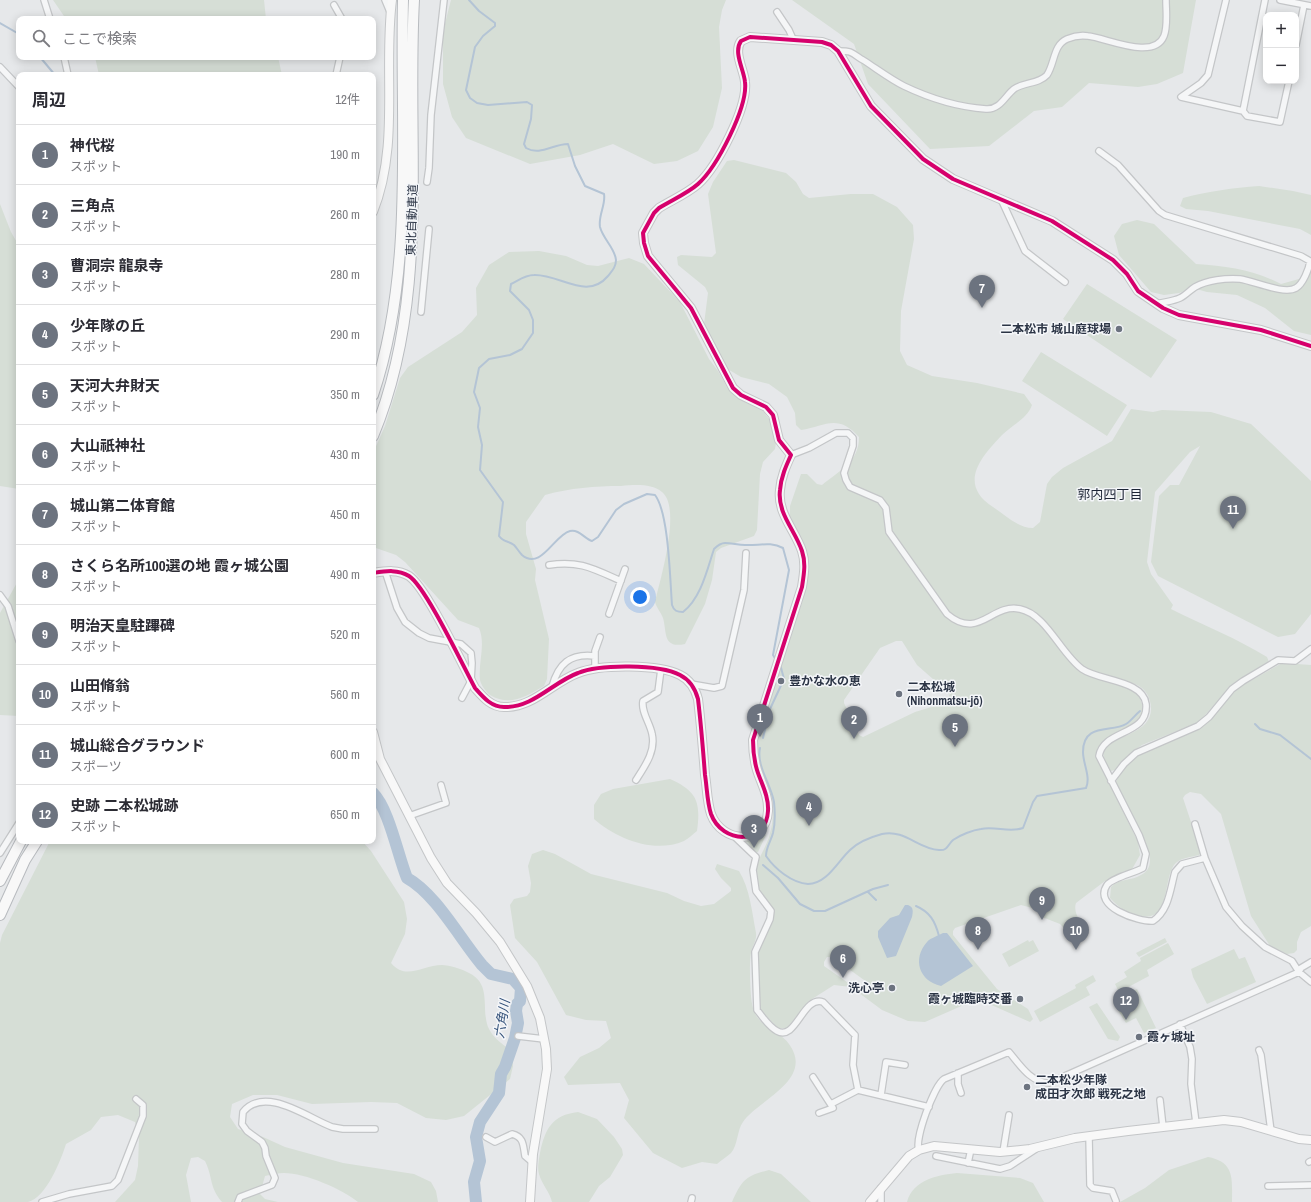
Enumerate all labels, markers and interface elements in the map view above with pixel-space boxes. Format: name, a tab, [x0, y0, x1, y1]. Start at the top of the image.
map controls	[1263, 12, 1299, 84]
button: +	[1263, 12, 1299, 48]
search box	[16, 16, 376, 60]
icon: search	[30, 27, 52, 49]
text: ここで検索	[62, 28, 137, 49]
button: −	[1263, 48, 1299, 84]
text: 周辺	[32, 88, 66, 111]
text: 12件	[335, 91, 360, 108]
text: 神代桜	[70, 135, 115, 156]
text: 1	[42, 146, 48, 163]
text: 190 m	[330, 146, 360, 163]
text: スポット	[70, 158, 122, 175]
street label: 東北自動車道	[403, 184, 421, 256]
text: 三角点	[70, 195, 115, 216]
text: 2	[42, 206, 48, 223]
text: 260 m	[330, 206, 360, 223]
text: スポット	[70, 218, 122, 235]
text: 曹洞宗 龍泉寺	[70, 255, 163, 276]
text: 3	[42, 266, 48, 283]
text: 280 m	[330, 266, 360, 283]
pin: 7	[969, 275, 995, 308]
text: スポット	[70, 278, 122, 295]
text: 少年隊の丘	[70, 315, 145, 336]
place label: 二本松市 城山庭球場	[1000, 321, 1111, 337]
marker: 二本松市 城山庭球場	[1114, 324, 1124, 334]
text: 4	[42, 326, 48, 343]
text: 290 m	[330, 326, 360, 343]
text: スポット	[70, 338, 122, 355]
text: 天河大弁財天	[70, 375, 160, 396]
text: 5	[42, 386, 48, 403]
text: 350 m	[330, 386, 360, 403]
text: スポット	[70, 398, 122, 415]
text: 大山祇神社	[70, 435, 145, 456]
text: 6	[42, 446, 48, 463]
text: 430 m	[330, 446, 360, 463]
text: スポット	[70, 458, 122, 475]
district label: 郭内四丁目	[1077, 486, 1143, 503]
text: 城山第二体育館	[70, 495, 175, 516]
pin: 11	[1220, 496, 1246, 529]
text: 7	[42, 506, 48, 523]
text: 450 m	[330, 506, 360, 523]
text: スポット	[70, 518, 122, 535]
text: さくら名所100選の地 霞ヶ城公園	[70, 555, 289, 576]
text: 8	[42, 566, 48, 583]
text: 490 m	[330, 566, 360, 583]
text: スポット	[70, 578, 122, 595]
your location	[630, 587, 650, 607]
text: 明治天皇駐蹕碑	[70, 615, 175, 636]
text: 9	[42, 626, 48, 643]
text: 520 m	[330, 626, 360, 643]
text: スポット	[70, 638, 122, 655]
place label: 豊かな水の恵	[789, 673, 861, 689]
text: 山田脩翁	[70, 675, 130, 696]
marker: 豊かな水の恵	[776, 676, 786, 686]
place label: 二本松城 (Nihonmatsu-jō)	[907, 679, 982, 709]
text: 10	[39, 686, 51, 703]
text: 560 m	[330, 686, 360, 703]
marker: 二本松城 (Nihonmatsu-jō)	[894, 689, 904, 699]
text: スポット	[70, 698, 122, 715]
pin: 1	[747, 704, 773, 737]
pin: 2	[841, 706, 867, 739]
pin: 5	[942, 714, 968, 747]
text: 城山総合グラウンド	[70, 735, 205, 756]
text: 11	[39, 746, 51, 763]
text: 600 m	[330, 746, 360, 763]
text: スポーツ	[70, 758, 122, 775]
pin: 4	[796, 793, 822, 826]
text: 史跡 二本松城跡	[70, 795, 178, 816]
text: 12	[39, 806, 51, 823]
text: 650 m	[330, 806, 360, 823]
pin: 3	[741, 815, 767, 848]
text: スポット	[70, 818, 122, 835]
pin: 9	[1029, 887, 1055, 920]
pin: 8	[965, 917, 991, 950]
pin: 10	[1063, 917, 1089, 950]
pin: 6	[830, 945, 856, 978]
place label: 洗心亭	[848, 980, 884, 996]
marker: 洗心亭	[887, 983, 897, 993]
pin: 12	[1113, 987, 1139, 1020]
place label: 霞ヶ城臨時交番	[928, 991, 1013, 1007]
marker: 霞ヶ城臨時交番	[1015, 994, 1025, 1004]
water label: 六角川	[491, 996, 514, 1040]
place label: 霞ヶ城址	[1147, 1029, 1195, 1045]
marker: 霞ヶ城址	[1134, 1032, 1144, 1042]
place label: 二本松少年隊 成田才次郎 戦死之地	[1035, 1072, 1146, 1102]
marker: 二本松少年隊 成田才次郎 戦死之地	[1022, 1082, 1032, 1092]

